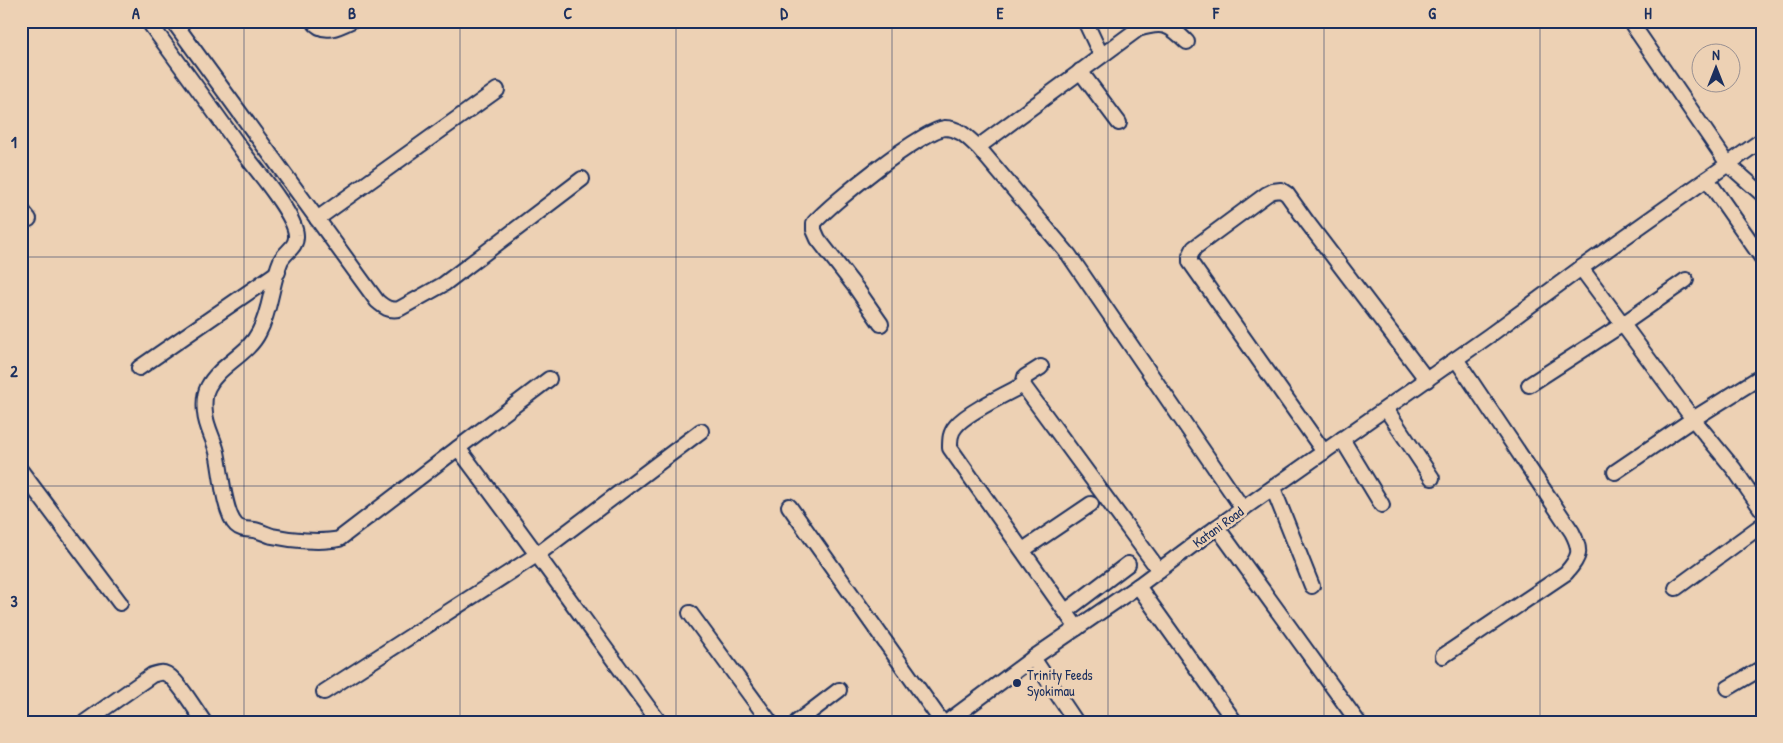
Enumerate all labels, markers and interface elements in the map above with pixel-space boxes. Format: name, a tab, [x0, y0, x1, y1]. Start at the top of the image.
text: A	[132, 2, 140, 24]
text: B	[348, 2, 356, 24]
text: C	[564, 2, 573, 24]
text: D	[780, 2, 788, 24]
text: E	[996, 2, 1004, 24]
text: F	[1212, 2, 1220, 24]
text: G	[1428, 2, 1436, 24]
text: H	[1644, 2, 1652, 24]
north arrow	[1690, 42, 1740, 92]
text: N	[1712, 45, 1720, 64]
text: 1	[11, 131, 17, 153]
text: 2	[10, 360, 18, 382]
street label: Katani Road	[1188, 501, 1247, 552]
text: 3	[10, 590, 18, 612]
place label: Trinity Feeds Syokimau	[1027, 665, 1093, 701]
marker: Trinity Feeds Syokimau	[1011, 677, 1023, 689]

